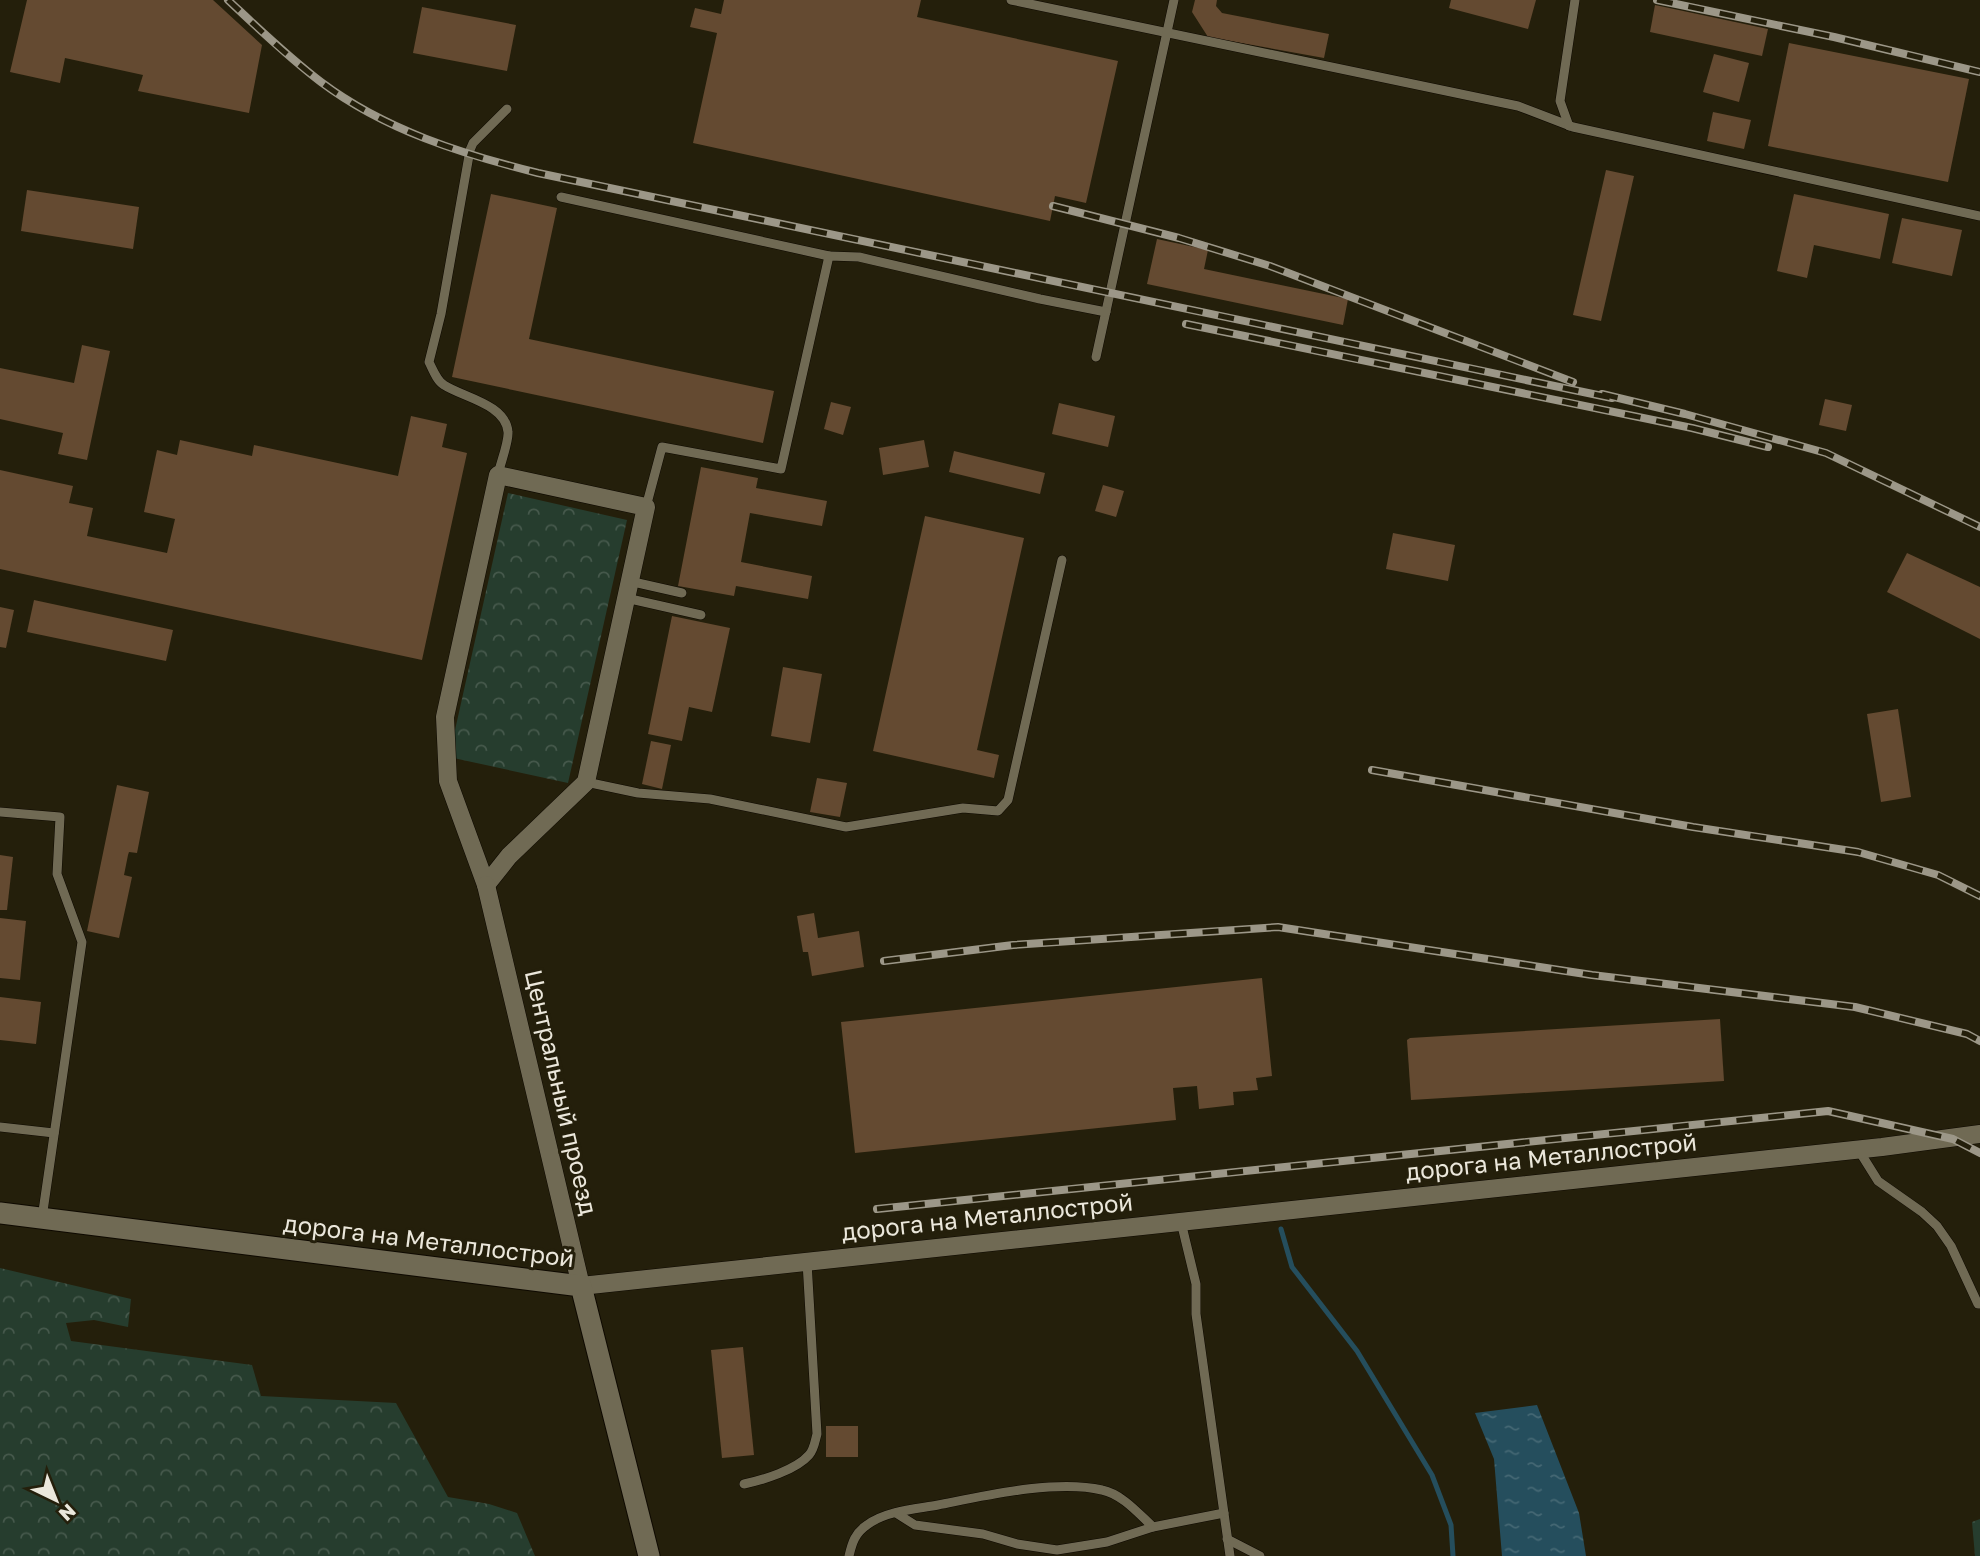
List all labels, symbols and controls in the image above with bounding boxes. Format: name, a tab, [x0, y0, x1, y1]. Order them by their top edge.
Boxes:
street label: Центральный проезд	[520, 967, 604, 1217]
street label: дорога на Металлострой	[1404, 1126, 1698, 1186]
street label: дорога на Металлострой	[840, 1186, 1134, 1246]
street label: дорога на Металлострой	[282, 1208, 576, 1272]
north arrow	[21, 1465, 91, 1535]
text: N	[55, 1499, 81, 1526]

